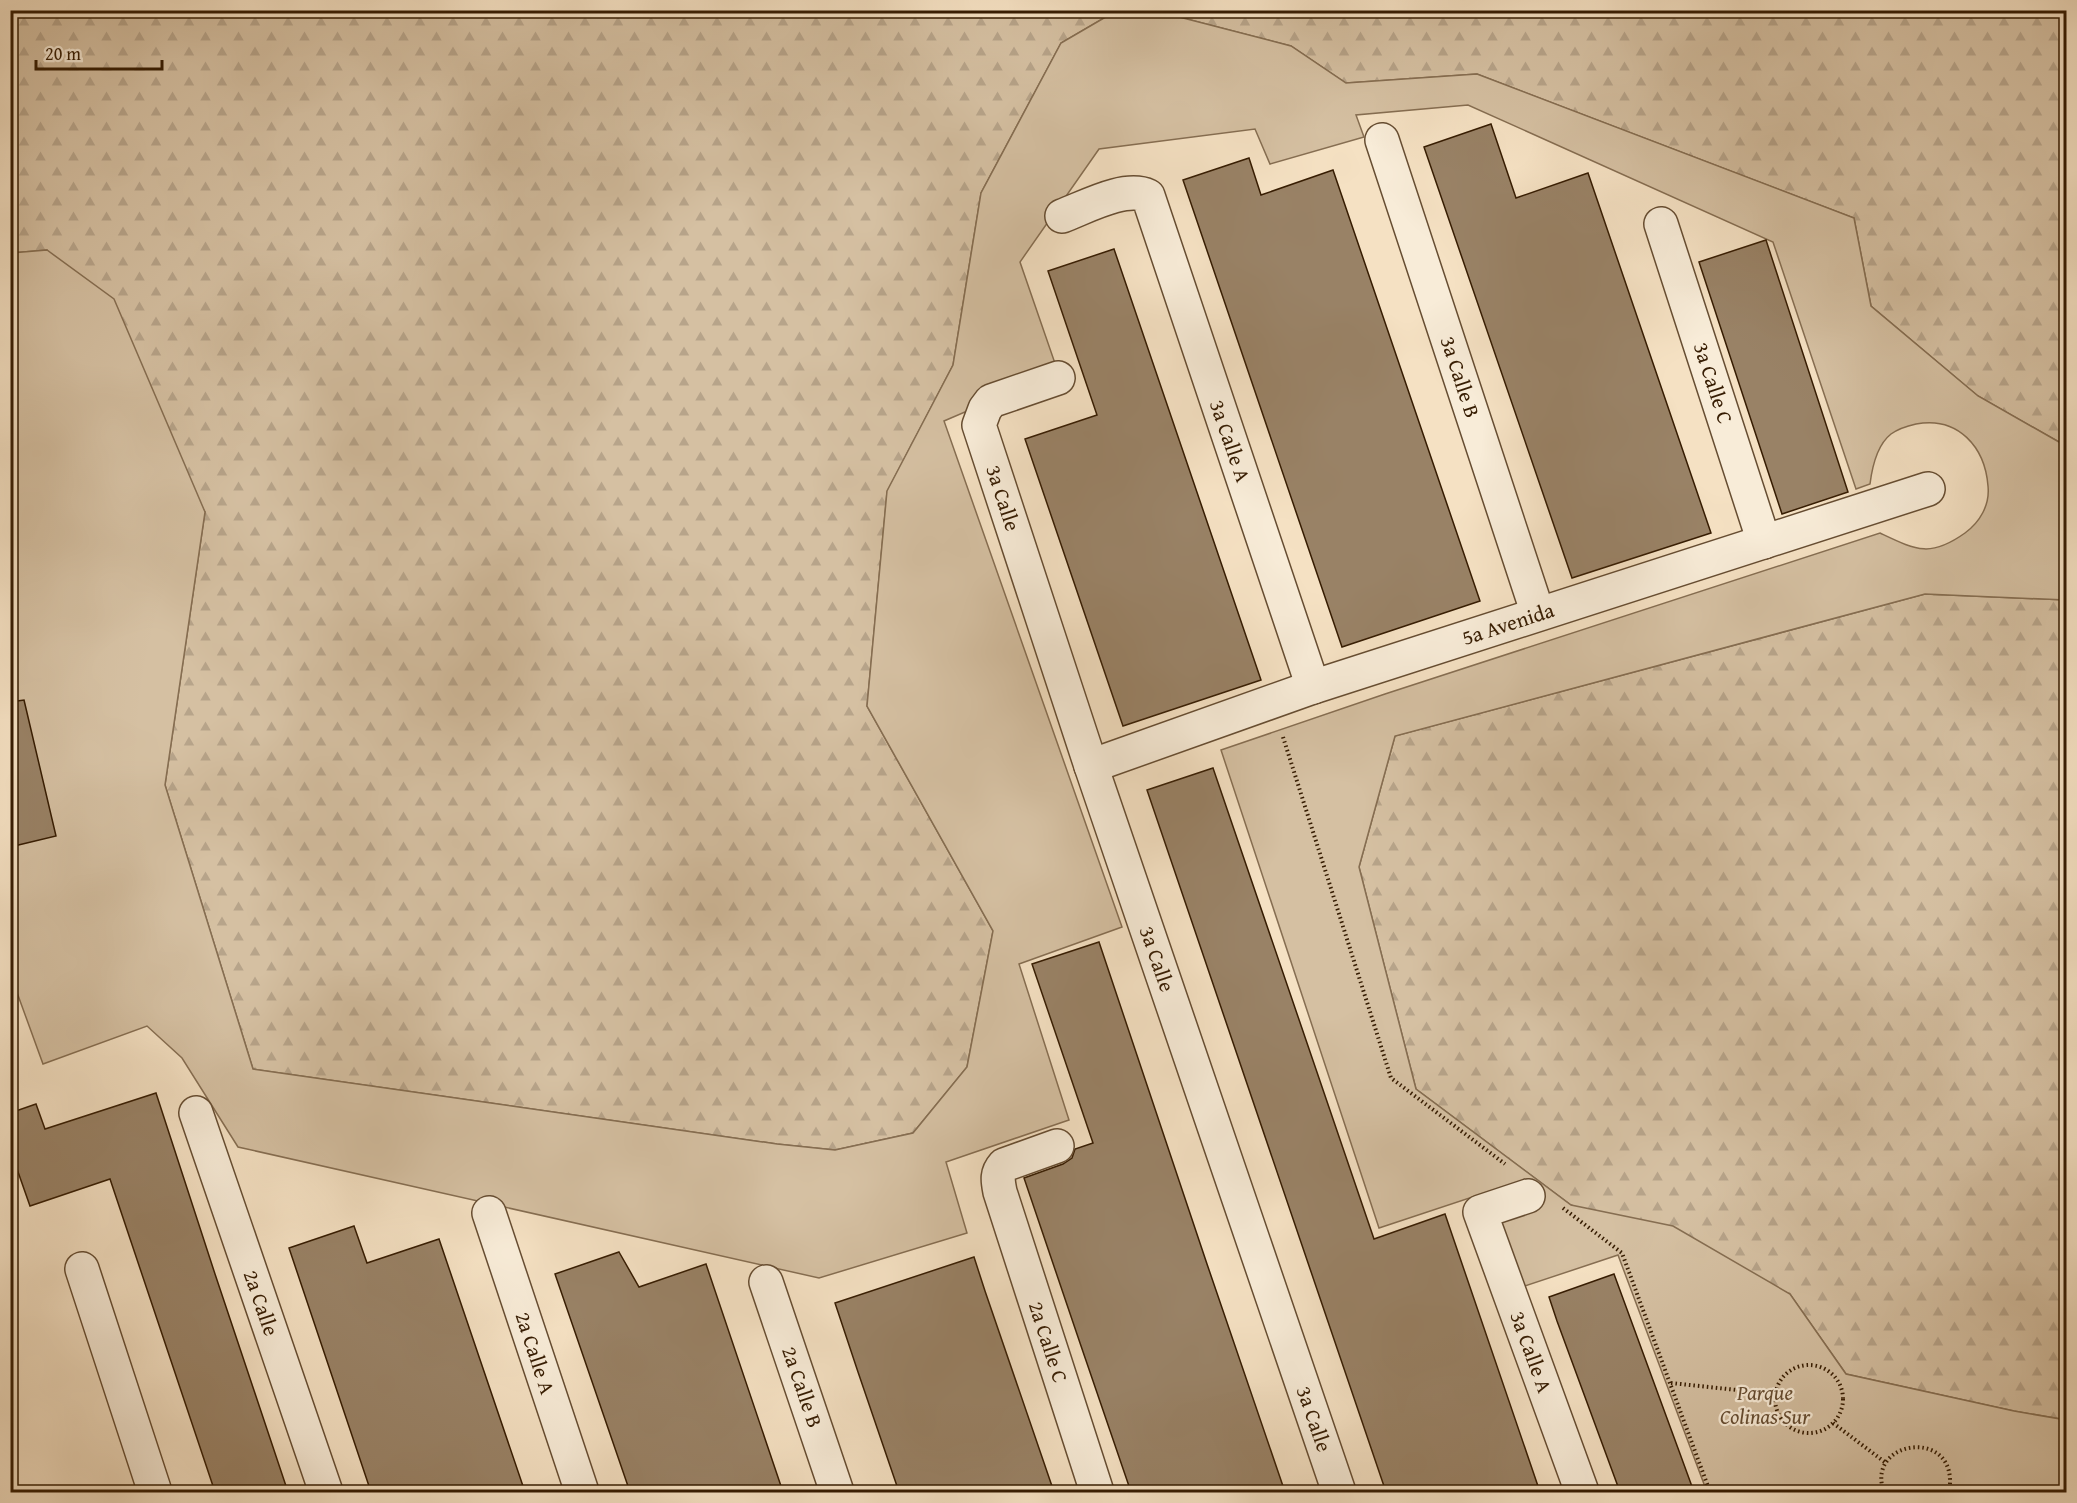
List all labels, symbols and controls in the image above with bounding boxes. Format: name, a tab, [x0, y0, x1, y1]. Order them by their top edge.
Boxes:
scale bar	[36, 33, 162, 71]
text: 20 m	[45, 40, 81, 67]
street label: 3a Calle B	[1433, 332, 1488, 422]
street label: 3a Calle C	[1686, 338, 1741, 427]
street label: 3a Calle A	[1202, 396, 1259, 486]
street label: 3a Calle	[978, 461, 1029, 535]
street label: 5a Avenida	[1458, 594, 1558, 653]
street label: 3a Calle	[1132, 922, 1183, 996]
street label: 2a Calle	[236, 1266, 287, 1340]
street label: 2a Calle C	[1021, 1297, 1076, 1386]
street label: 3a Calle A	[1502, 1307, 1561, 1397]
street label: 2a Calle A	[508, 1308, 563, 1398]
street label: 2a Calle B	[774, 1342, 831, 1432]
park label: Parque Colinas Sur	[1720, 1377, 1811, 1432]
street label: 3a Calle	[1289, 1382, 1340, 1456]

